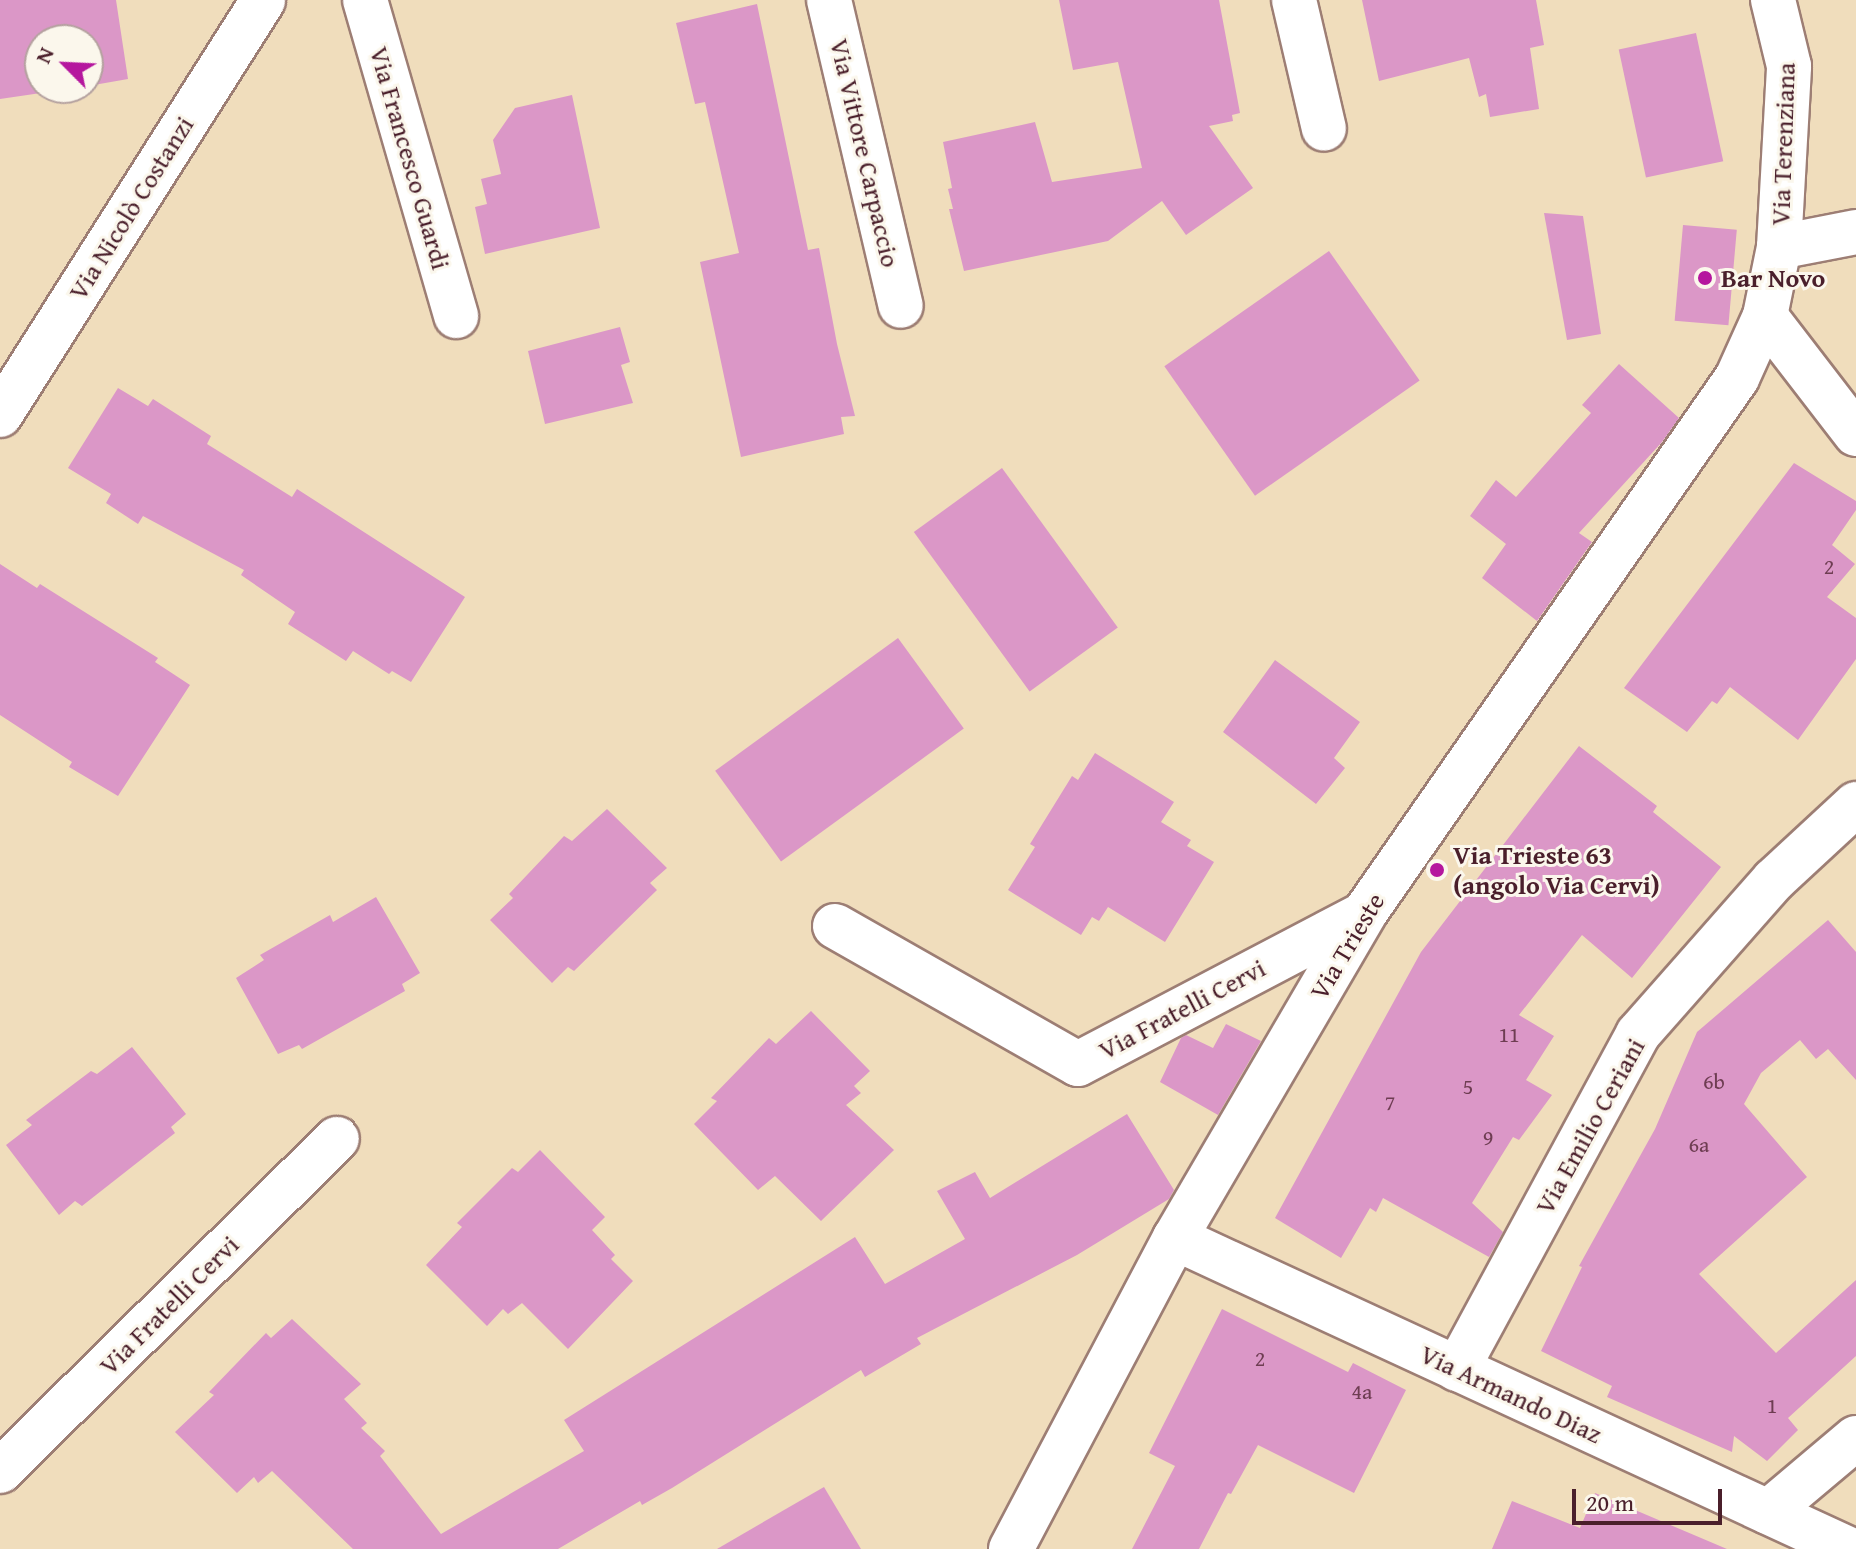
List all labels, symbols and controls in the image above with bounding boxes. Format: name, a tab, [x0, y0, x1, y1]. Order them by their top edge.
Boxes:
north arrow	[24, 24, 104, 104]
street label: Via Vittore Carpaccio	[824, 36, 906, 270]
text: N	[26, 42, 62, 68]
street label: Via Francesco Guardi	[363, 43, 457, 273]
street label: Via Terenziana	[1765, 62, 1801, 226]
street label: Via Nicolò Costanzi	[62, 111, 200, 305]
place label: Bar Novo	[1721, 262, 1825, 294]
marker: Bar Novo	[1696, 269, 1714, 287]
house number: 2	[1824, 554, 1834, 580]
place label: Via Trieste 63 (angolo Via Cervi)	[1453, 839, 1660, 900]
marker: Via Trieste 63 (angolo Via Cervi)	[1428, 861, 1446, 879]
street label: Via Trieste	[1303, 887, 1391, 1005]
street label: Via Fratelli Cervi	[1093, 952, 1271, 1066]
house number: 11	[1498, 1022, 1520, 1048]
street label: Via Emilio Ceriani	[1529, 1033, 1651, 1219]
house number: 6b	[1703, 1069, 1725, 1095]
house number: 5	[1463, 1074, 1473, 1100]
house number: 7	[1385, 1090, 1395, 1116]
house number: 9	[1483, 1125, 1493, 1151]
house number: 6a	[1689, 1132, 1709, 1158]
street label: Via Fratelli Cervi	[93, 1229, 245, 1381]
street label: Via Armando Diaz	[1415, 1338, 1607, 1450]
house number: 2	[1255, 1346, 1265, 1372]
house number: 4a	[1352, 1379, 1372, 1405]
house number: 1	[1767, 1393, 1777, 1419]
scale bar	[1576, 1473, 1726, 1523]
text: 20 m	[1586, 1485, 1634, 1520]

